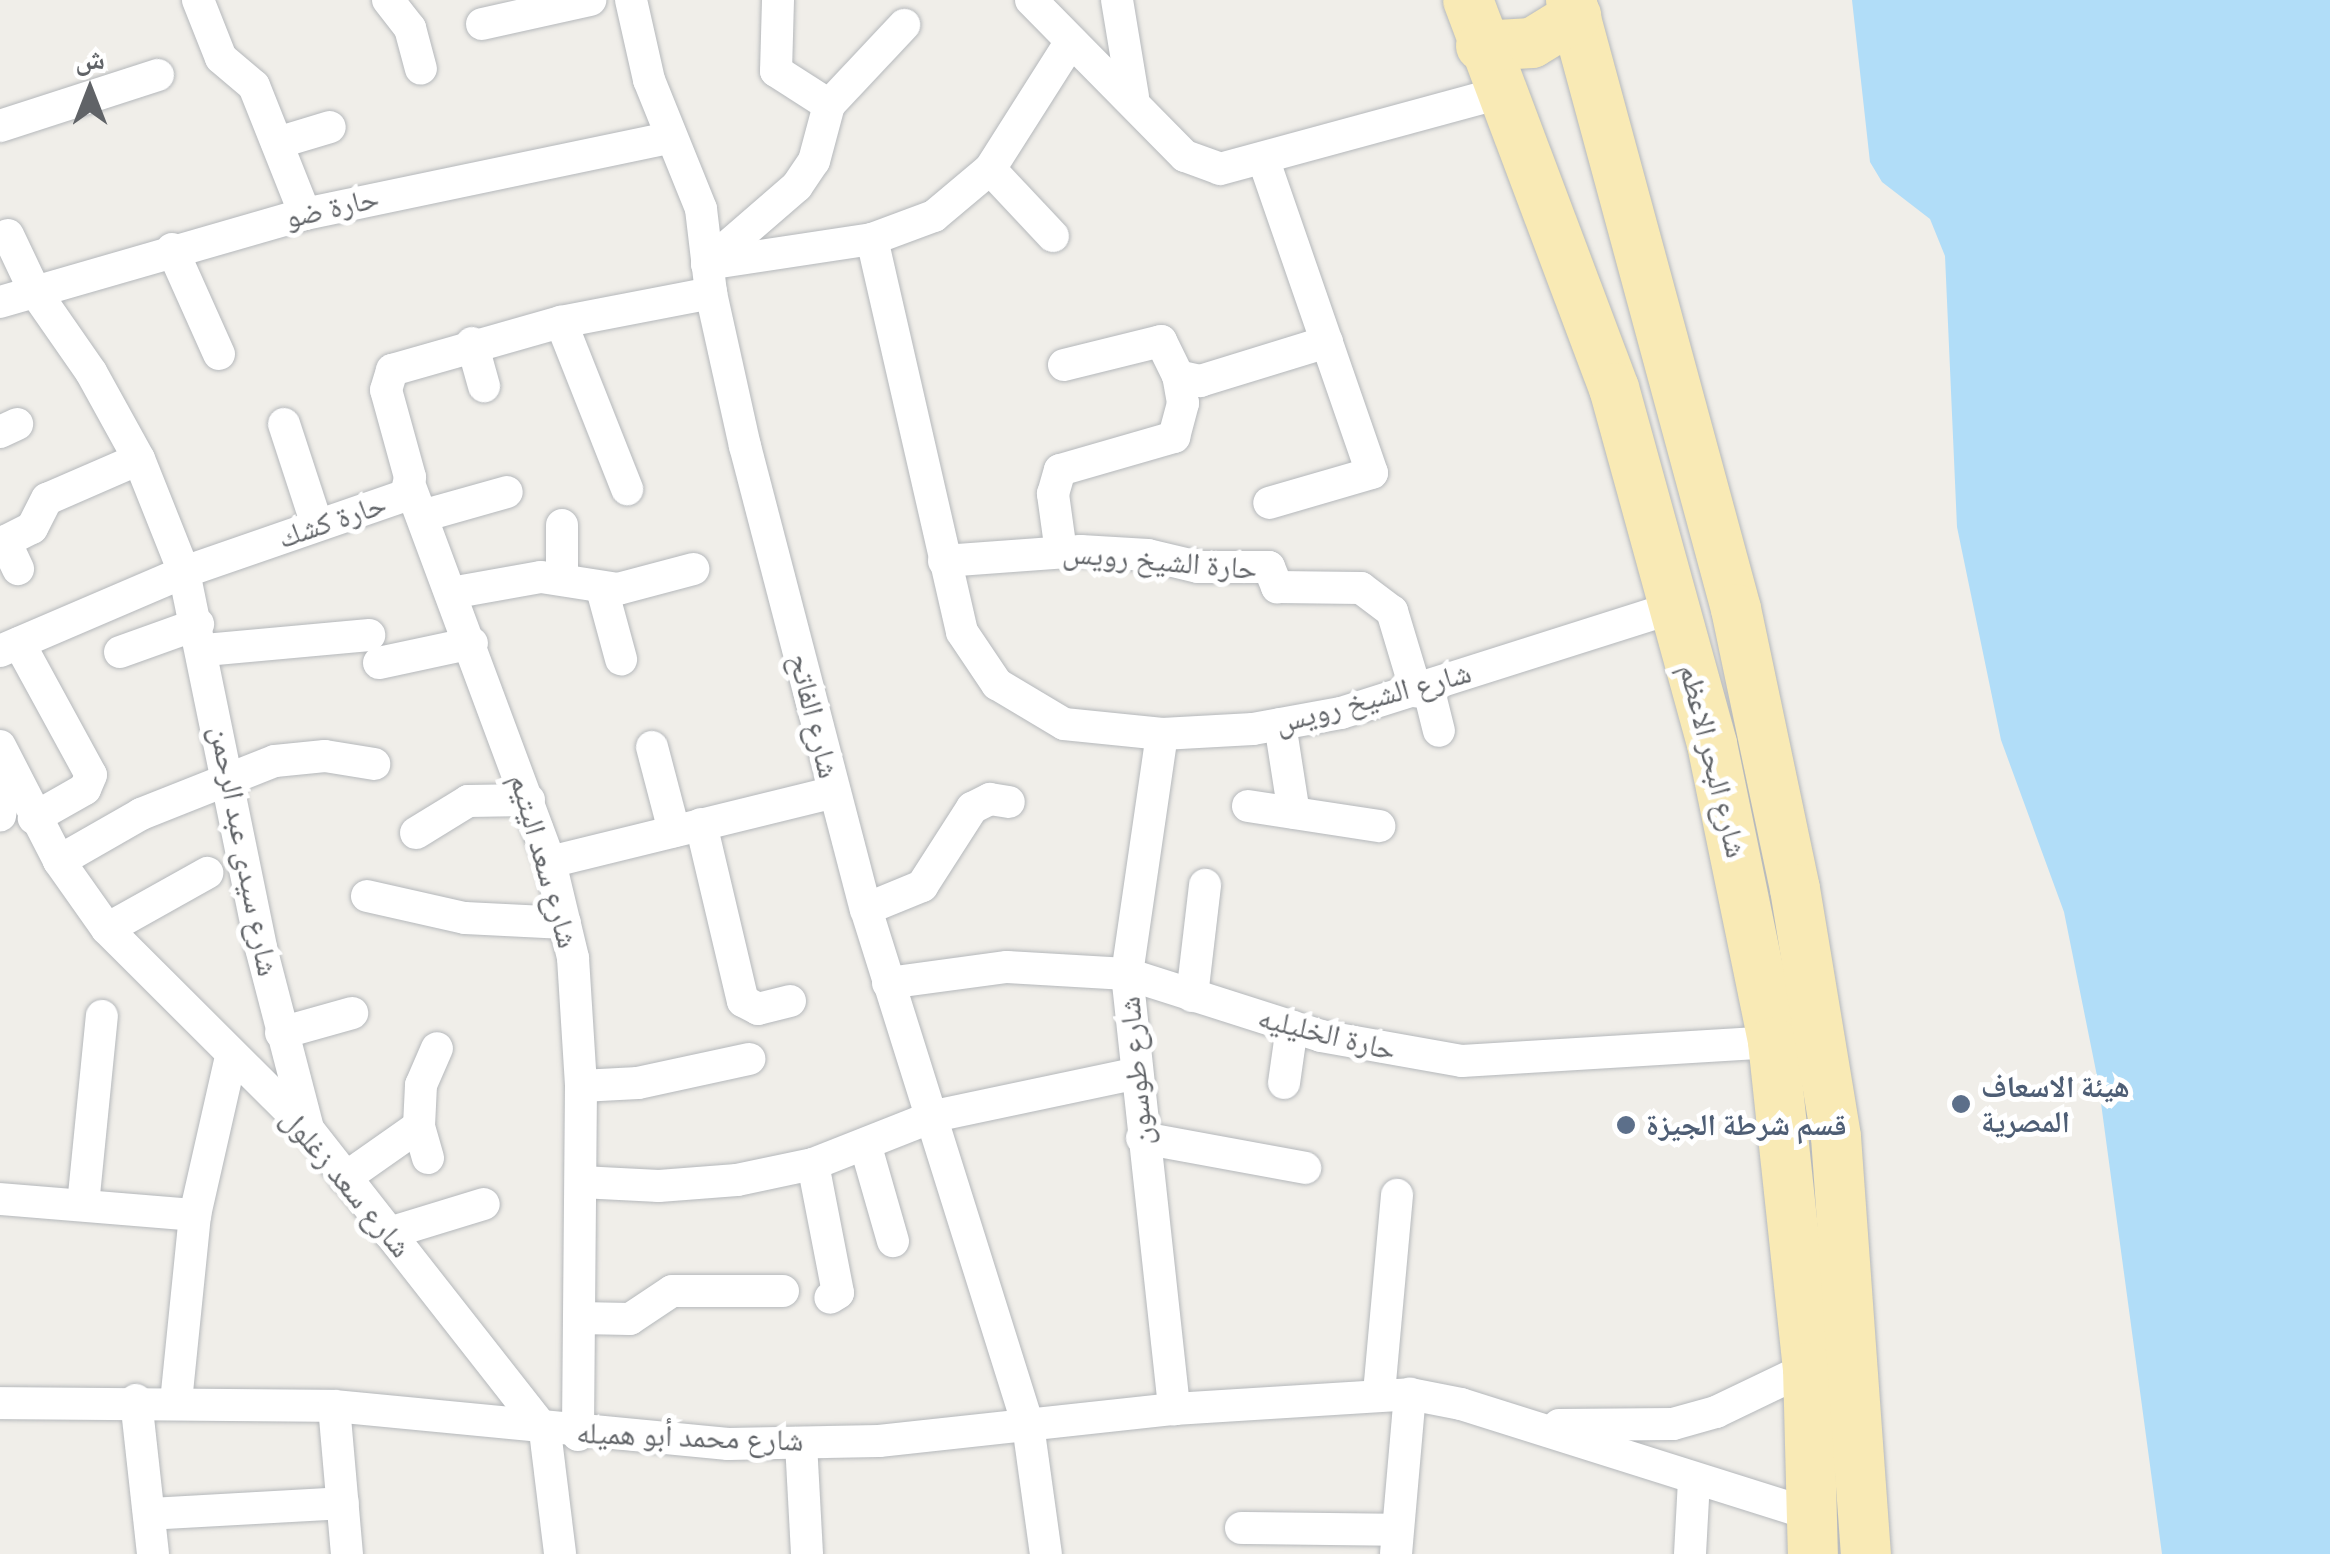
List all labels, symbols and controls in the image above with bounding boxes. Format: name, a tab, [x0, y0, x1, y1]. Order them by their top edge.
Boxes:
north arrow	[40, 40, 140, 140]
text: ش	[75, 43, 105, 76]
street label: حارة ضو	[282, 180, 382, 236]
street label: حارة كشك	[273, 486, 391, 556]
street label: حارة الشيخ رويس	[1061, 535, 1259, 587]
street label: شارع الفاتح	[781, 650, 847, 782]
street label: شارع الشيخ رويس	[1271, 655, 1475, 741]
street label: شارع البحر الاعظم	[1672, 661, 1754, 861]
street label: شارع سيدى عبد الرحمن	[202, 723, 286, 979]
street label: شارع سعد اليتيم	[502, 770, 586, 952]
street label: شارع طوسون	[1112, 995, 1160, 1147]
street label: حارة الخليليه	[1254, 999, 1400, 1069]
place label: هيئة الاسعاف المصرية	[1981, 1069, 2130, 1140]
marker: هيئة الاسعاف المصرية	[1950, 1093, 1972, 1115]
street label: شارع سعد زغلول	[273, 1101, 419, 1265]
place label: قسم شرطة الجيزة	[1646, 1107, 1847, 1143]
marker: قسم شرطة الجيزة	[1615, 1114, 1637, 1136]
street label: شارع محمد أبو هميله	[576, 1415, 804, 1459]

